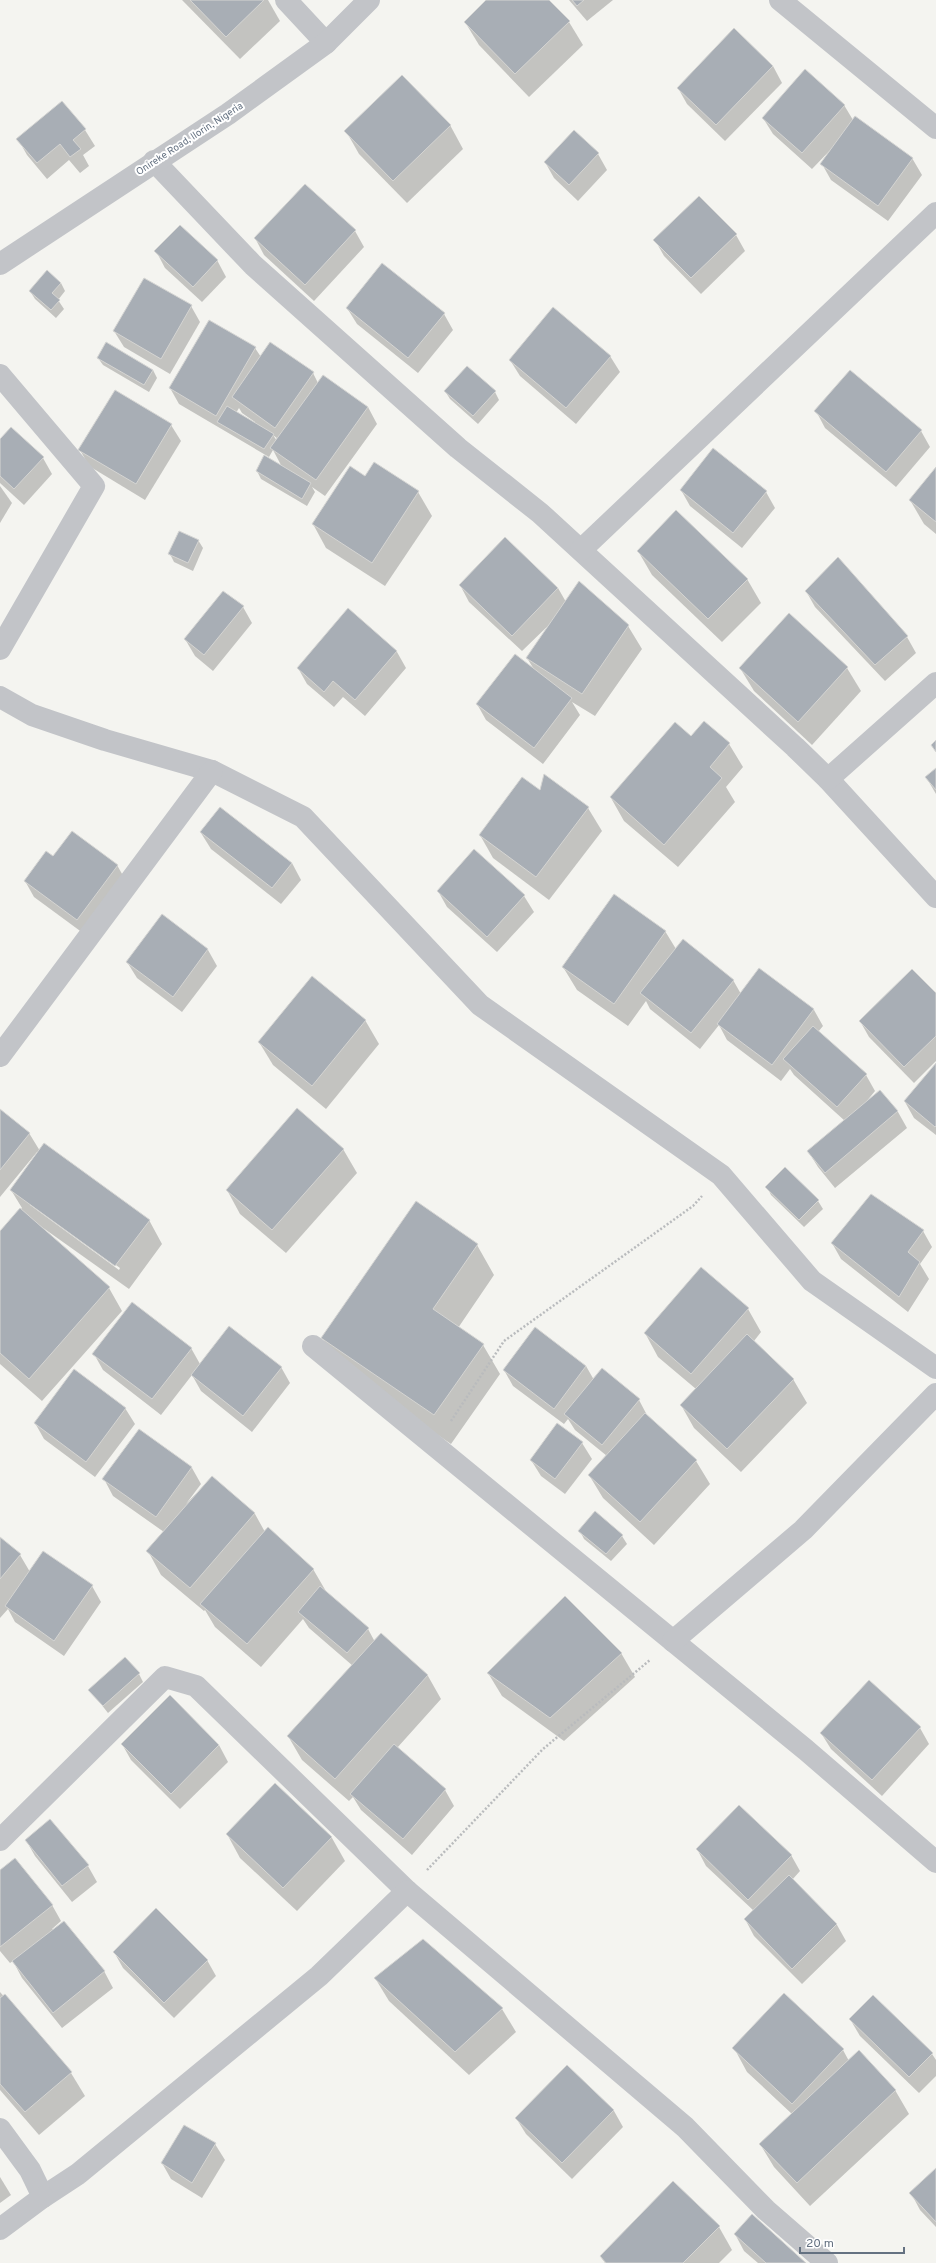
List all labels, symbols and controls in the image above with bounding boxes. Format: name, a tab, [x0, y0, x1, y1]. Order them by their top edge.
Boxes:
street label: Onireke Road, Ilorin, Nigeria	[134, 100, 246, 179]
scale bar	[800, 2229, 904, 2255]
text: 20 m	[806, 2236, 834, 2252]

